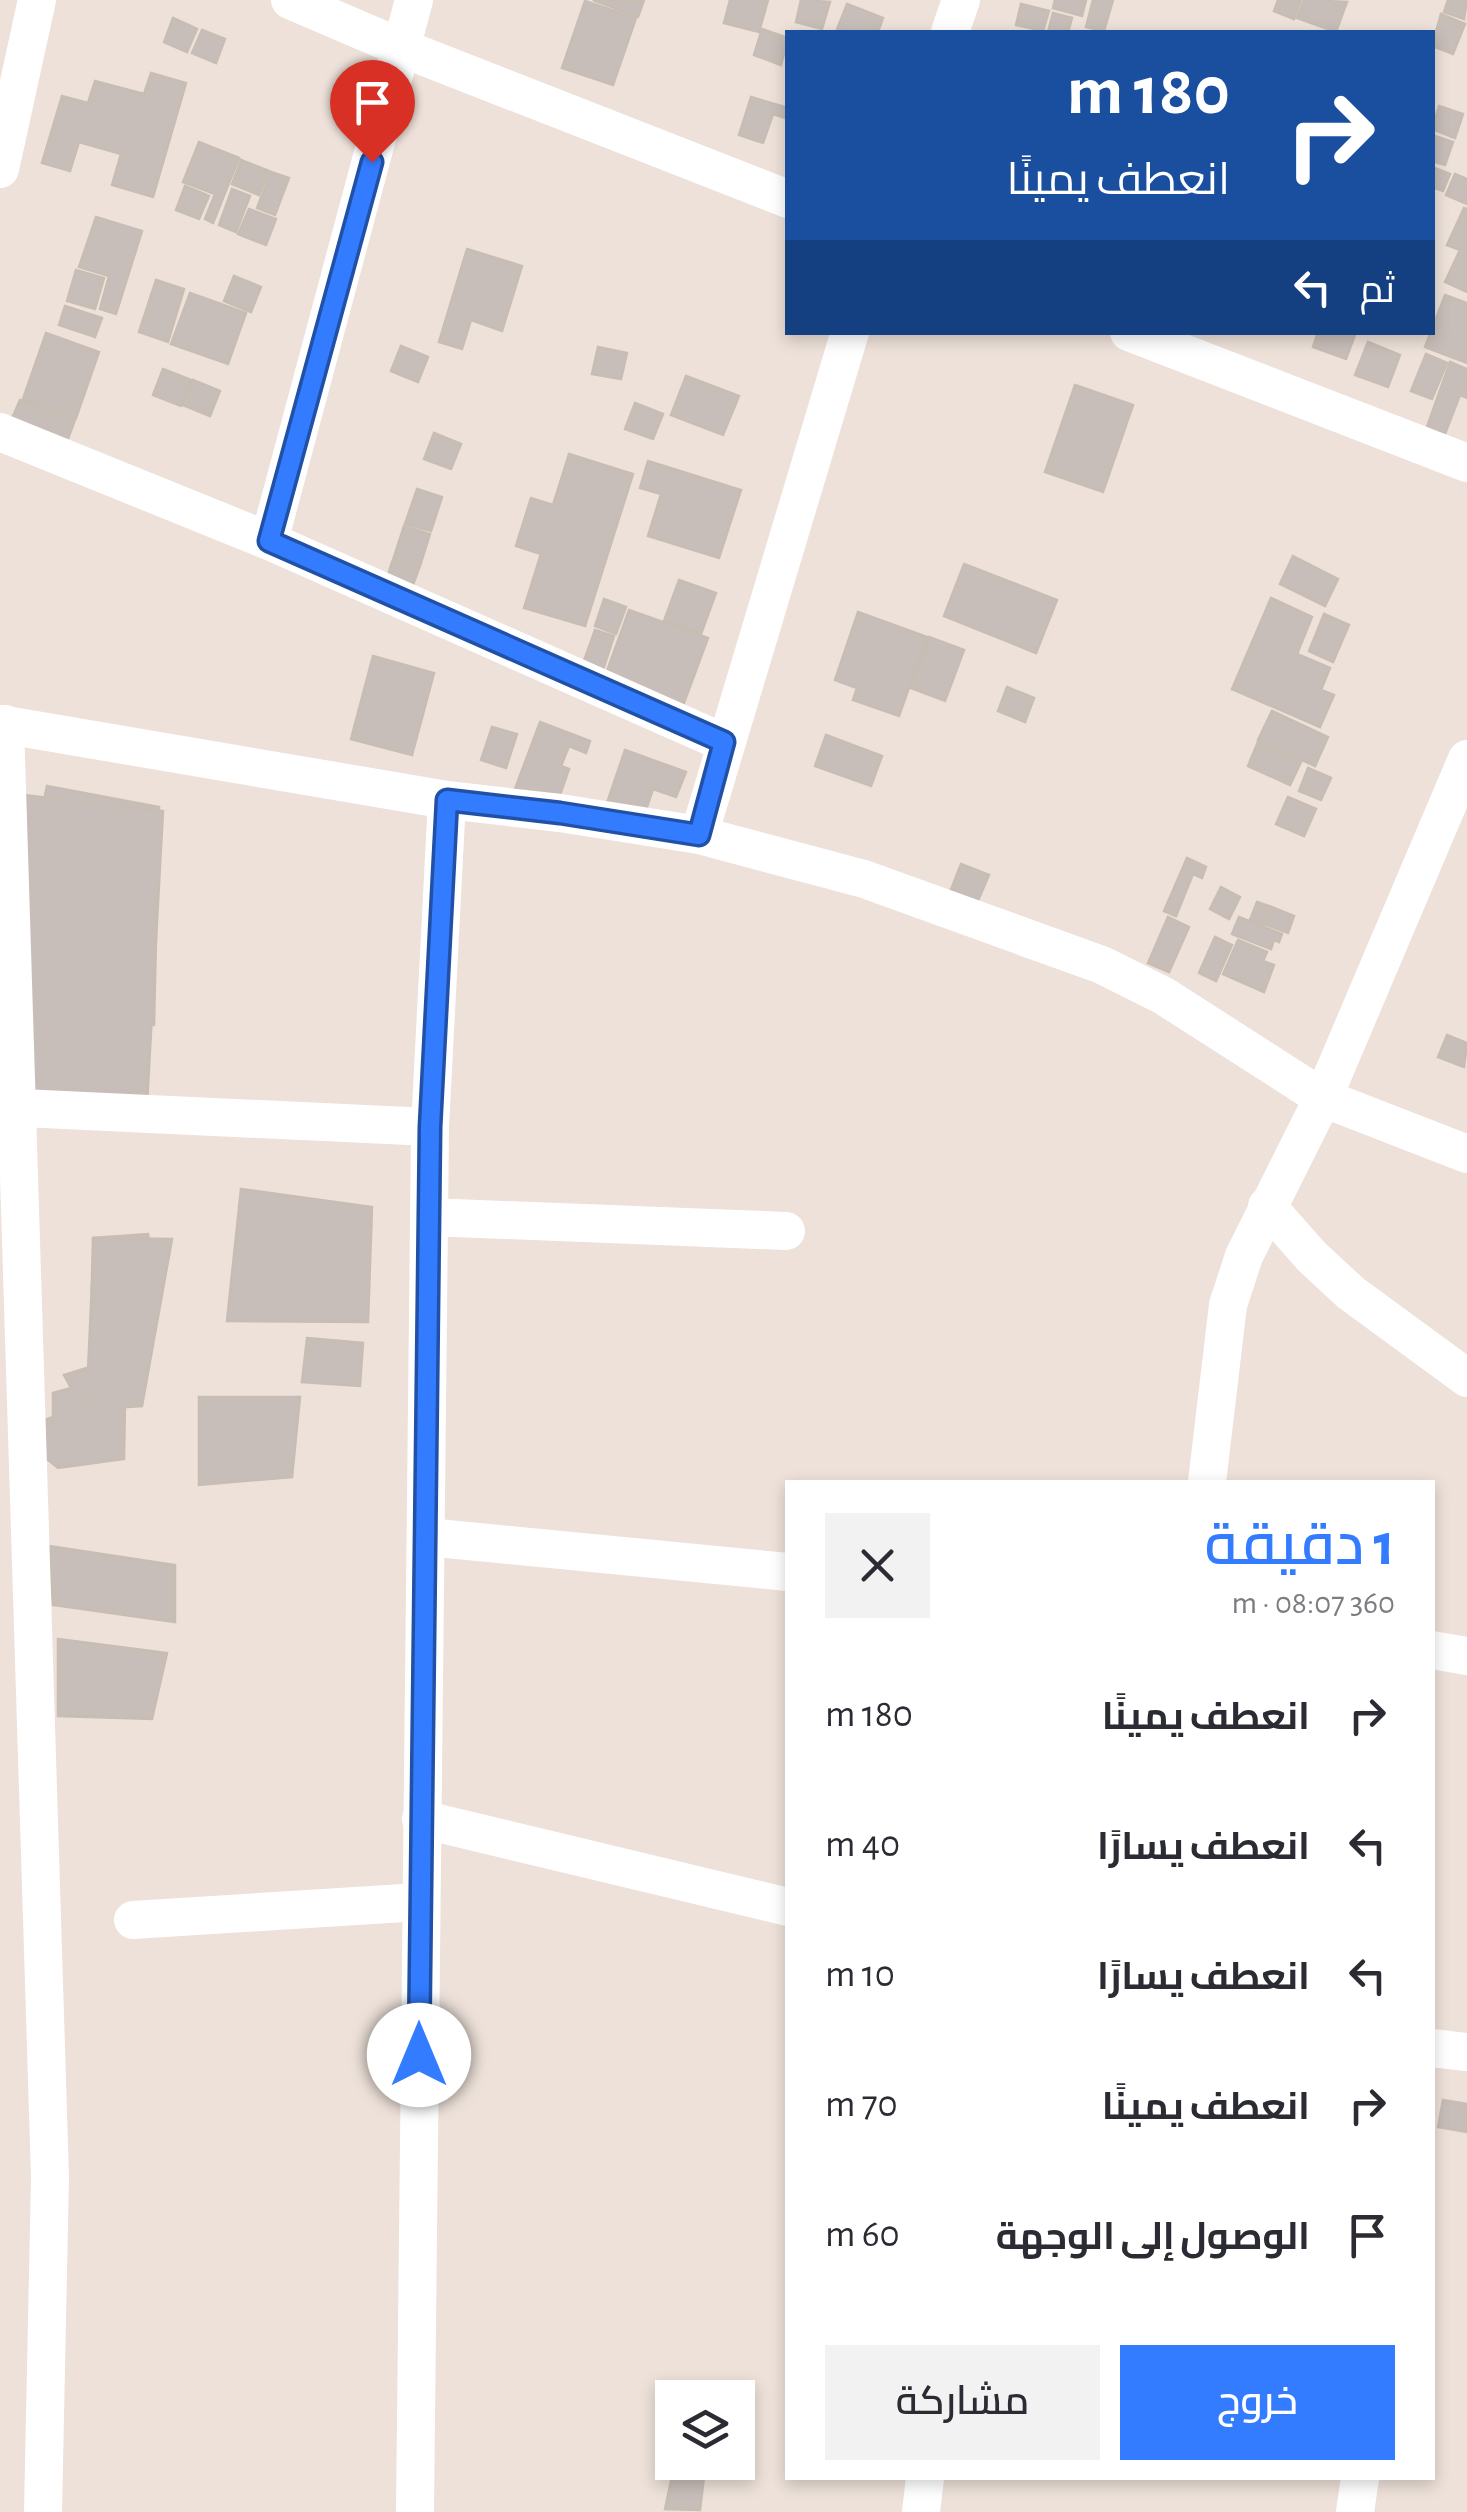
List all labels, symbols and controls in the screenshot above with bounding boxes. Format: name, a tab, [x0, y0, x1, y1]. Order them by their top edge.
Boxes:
text: 180 m	[1067, 57, 1230, 127]
pin	[330, 60, 415, 163]
icon: right	[1265, 70, 1395, 200]
icon: arrive	[345, 75, 400, 130]
text: انعطف يمينًا	[1007, 158, 1230, 203]
icon: left	[1285, 260, 1340, 315]
text: ثم	[1360, 272, 1395, 310]
button: close	[825, 1513, 930, 1618]
text: 1 دقيقة	[1205, 1516, 1395, 1576]
text: 360 m · 08:07	[1231, 1587, 1395, 1619]
icon: right	[1340, 1688, 1395, 1743]
text: 180 m	[825, 1696, 913, 1734]
text: انعطف يمينًا	[1102, 1699, 1310, 1737]
icon: left	[1340, 1818, 1395, 1873]
text: 40 m	[825, 1826, 900, 1864]
text: انعطف يسارًا	[1097, 1829, 1310, 1867]
icon: left	[1340, 1948, 1395, 2003]
text: 10 m	[825, 1956, 895, 1994]
text: انعطف يسارًا	[1097, 1959, 1310, 1997]
position arrow	[367, 2003, 471, 2107]
icon: right	[1340, 2078, 1395, 2133]
text: 70 m	[825, 2086, 898, 2124]
text: انعطف يمينًا	[1102, 2089, 1310, 2127]
icon: arrive	[1340, 2208, 1395, 2263]
text: 60 m	[825, 2216, 900, 2254]
text: الوصول إلى الوجهة	[996, 2219, 1310, 2257]
button: مشاركة	[825, 2345, 1100, 2460]
button: خروج	[1120, 2345, 1395, 2460]
map controls	[655, 2380, 755, 2480]
button: layers	[655, 2380, 755, 2480]

